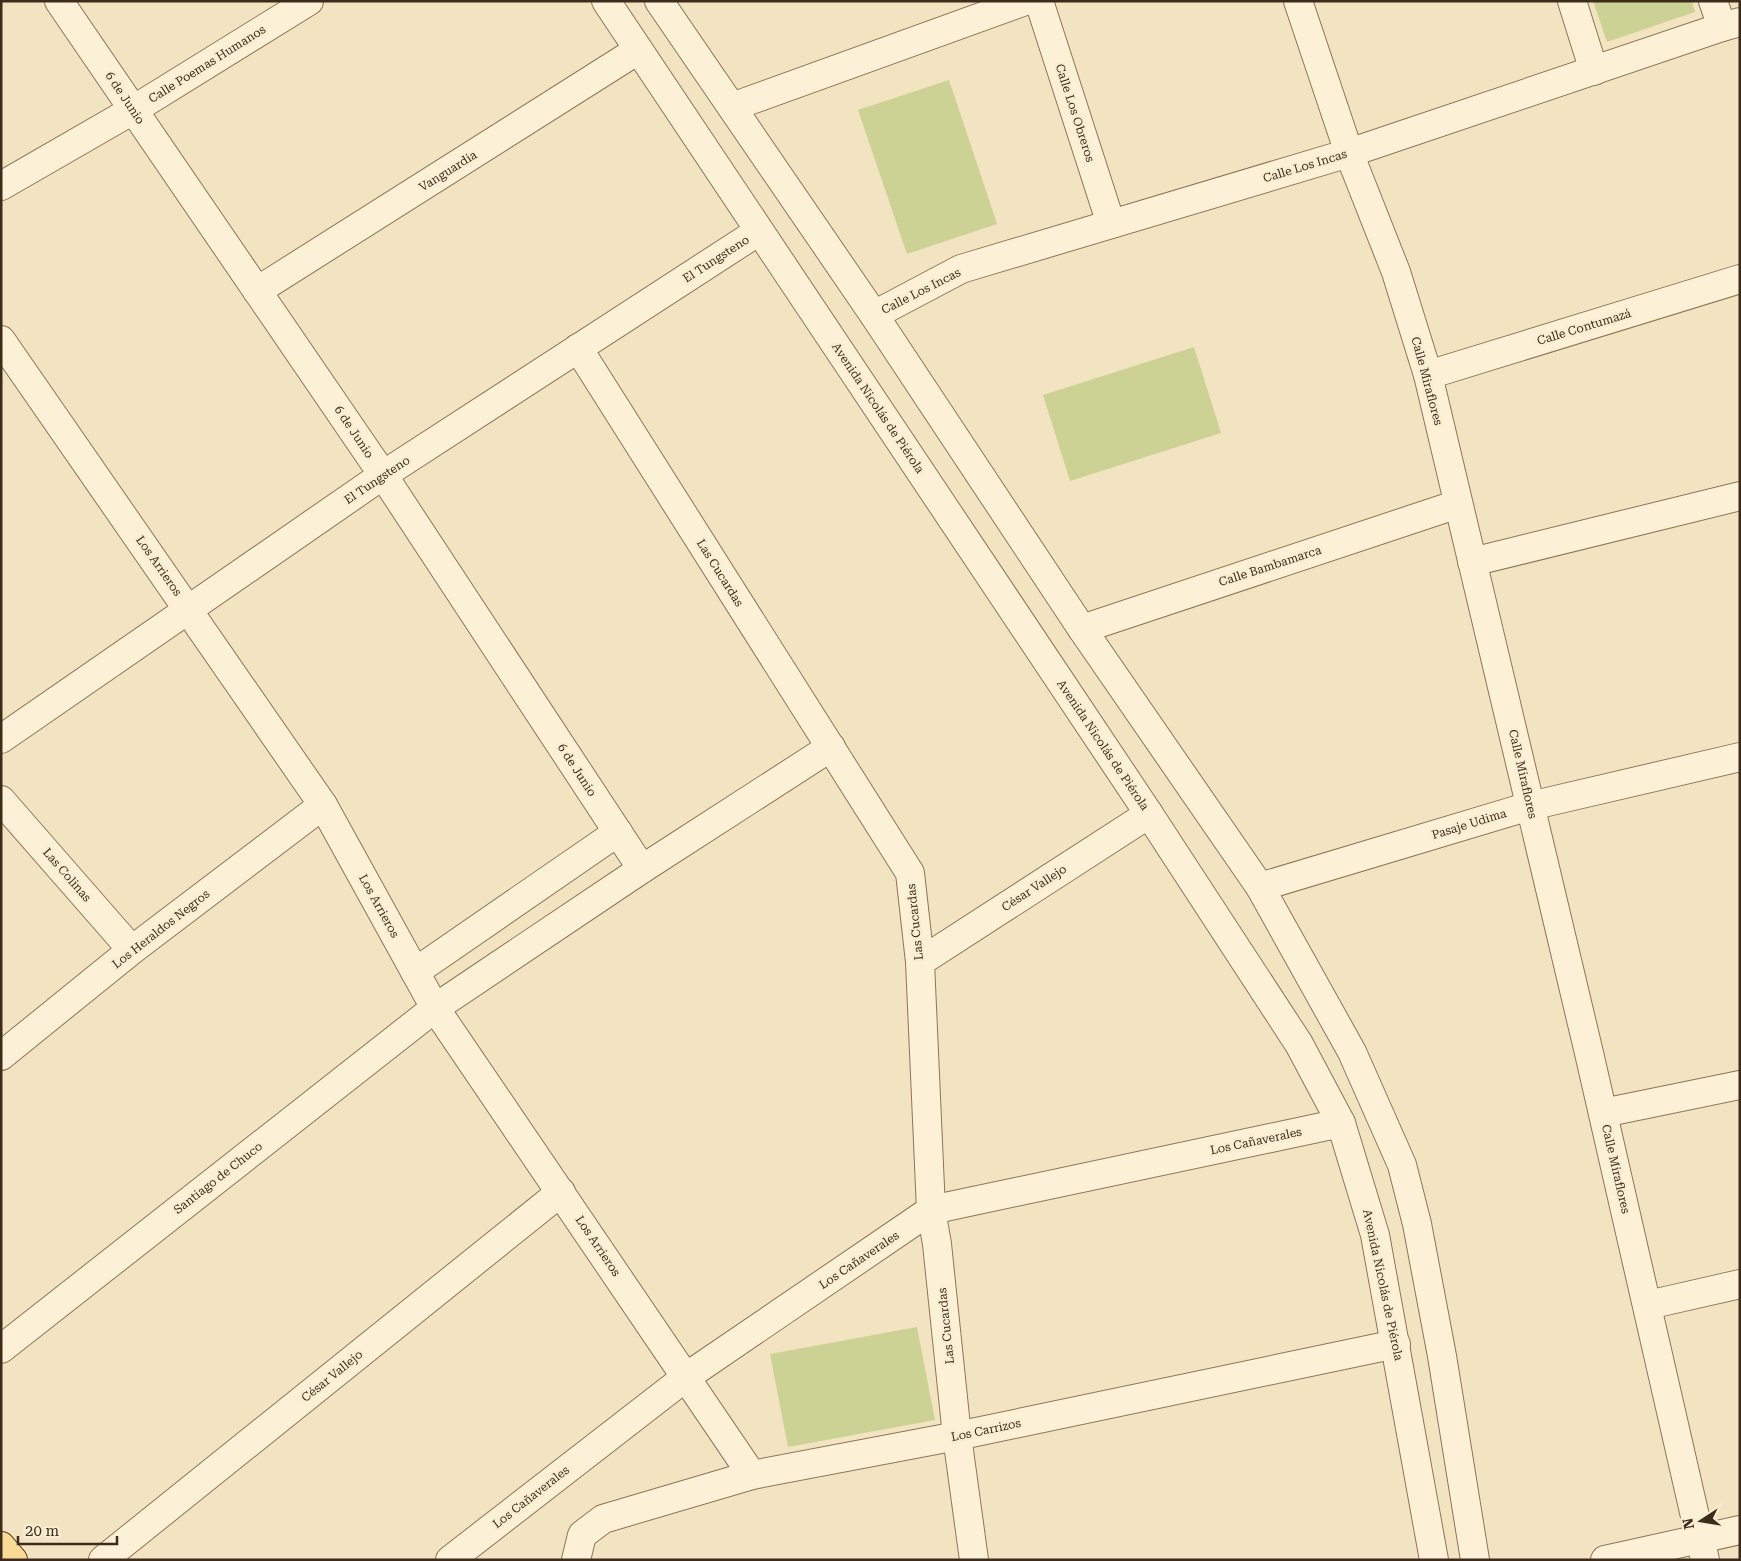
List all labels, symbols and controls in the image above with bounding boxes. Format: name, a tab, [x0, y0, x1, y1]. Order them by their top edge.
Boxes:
street label: Calle Poemas Humanos	[146, 22, 268, 106]
street label: Calle Los Obreros	[1053, 62, 1098, 164]
street label: 6 de Junio	[102, 69, 148, 127]
street label: Vanguardia	[417, 147, 480, 194]
street label: Calle Los Incas	[1261, 147, 1349, 185]
street label: El Tungsteno	[680, 232, 752, 286]
street label: Calle Los Incas	[879, 265, 963, 317]
street label: Calle Contumazá	[1535, 306, 1633, 348]
street label: Calle Miraflores	[1408, 335, 1446, 427]
street label: Avenida Nicolás de Piérola	[829, 340, 927, 476]
street label: 6 de Junio	[331, 403, 377, 461]
street label: El Tungsteno	[342, 453, 412, 507]
street label: Los Arrieros	[133, 533, 185, 599]
street label: Las Cucardas	[694, 537, 746, 610]
street label: Calle Bambamarca	[1217, 543, 1324, 589]
street label: Avenida Nicolás de Piérola	[1054, 677, 1152, 813]
street label: Calle Miraflores	[1506, 728, 1540, 820]
street label: 6 de Junio	[555, 741, 599, 799]
street label: Pasaje Udima	[1430, 806, 1509, 842]
street label: Las Colinas	[40, 845, 94, 905]
street label: César Vallejo	[999, 862, 1069, 914]
street label: Los Arrieros	[356, 872, 402, 940]
street label: Las Cucardas	[904, 883, 926, 961]
street label: Los Heraldos Negros	[110, 886, 213, 971]
street label: Calle Miraflores	[1599, 1123, 1633, 1215]
street label: Los Cañaverales	[1209, 1124, 1303, 1158]
street label: Santiago de Chuco	[171, 1139, 265, 1217]
street label: Avenida Nicolás de Piérola	[1360, 1208, 1406, 1362]
street label: Los Arrieros	[573, 1213, 624, 1279]
street label: Los Cañaverales	[816, 1228, 902, 1292]
street label: Las Cucardas	[935, 1287, 957, 1365]
street label: César Vallejo	[299, 1347, 365, 1405]
street label: Los Carrizos	[950, 1416, 1023, 1444]
street label: Los Cañaverales	[490, 1463, 572, 1531]
north arrow	[1676, 1496, 1726, 1546]
scale bar	[18, 1514, 116, 1546]
text: N	[1679, 1517, 1697, 1531]
text: 20 m	[25, 1522, 60, 1540]

